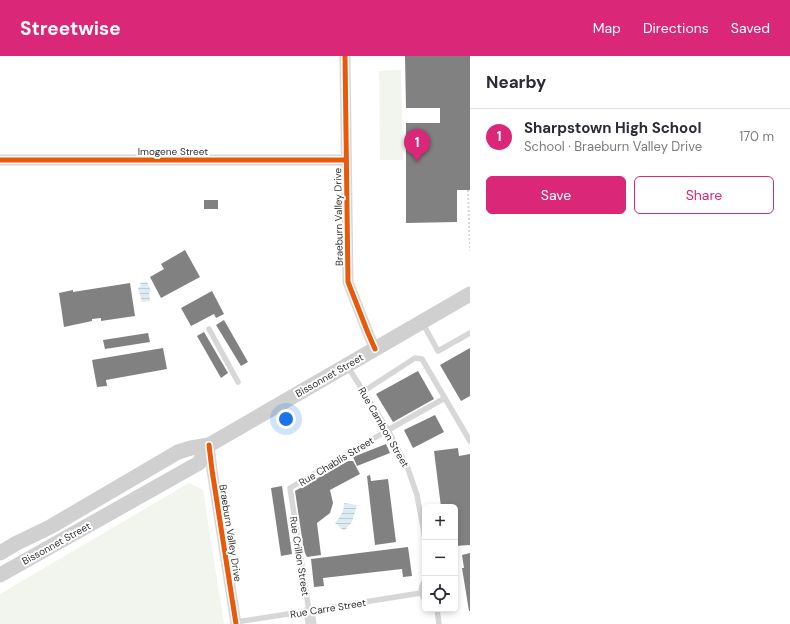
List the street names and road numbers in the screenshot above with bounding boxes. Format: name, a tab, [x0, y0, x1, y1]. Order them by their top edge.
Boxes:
street label: Imogene Street	[138, 145, 208, 158]
street label: Braeburn Valley Drive	[331, 167, 346, 266]
street label: Bissonnet Street	[293, 351, 366, 400]
street label: Rue Cambon Street	[355, 385, 412, 470]
street label: Rue Chablis Street	[296, 434, 376, 489]
street label: Braeburn Valley Drive	[216, 483, 245, 583]
street label: Rue Crillon Street	[287, 515, 312, 597]
street label: Bissonnet Street	[20, 519, 93, 568]
street label: Rue Carre Street	[289, 596, 367, 621]

